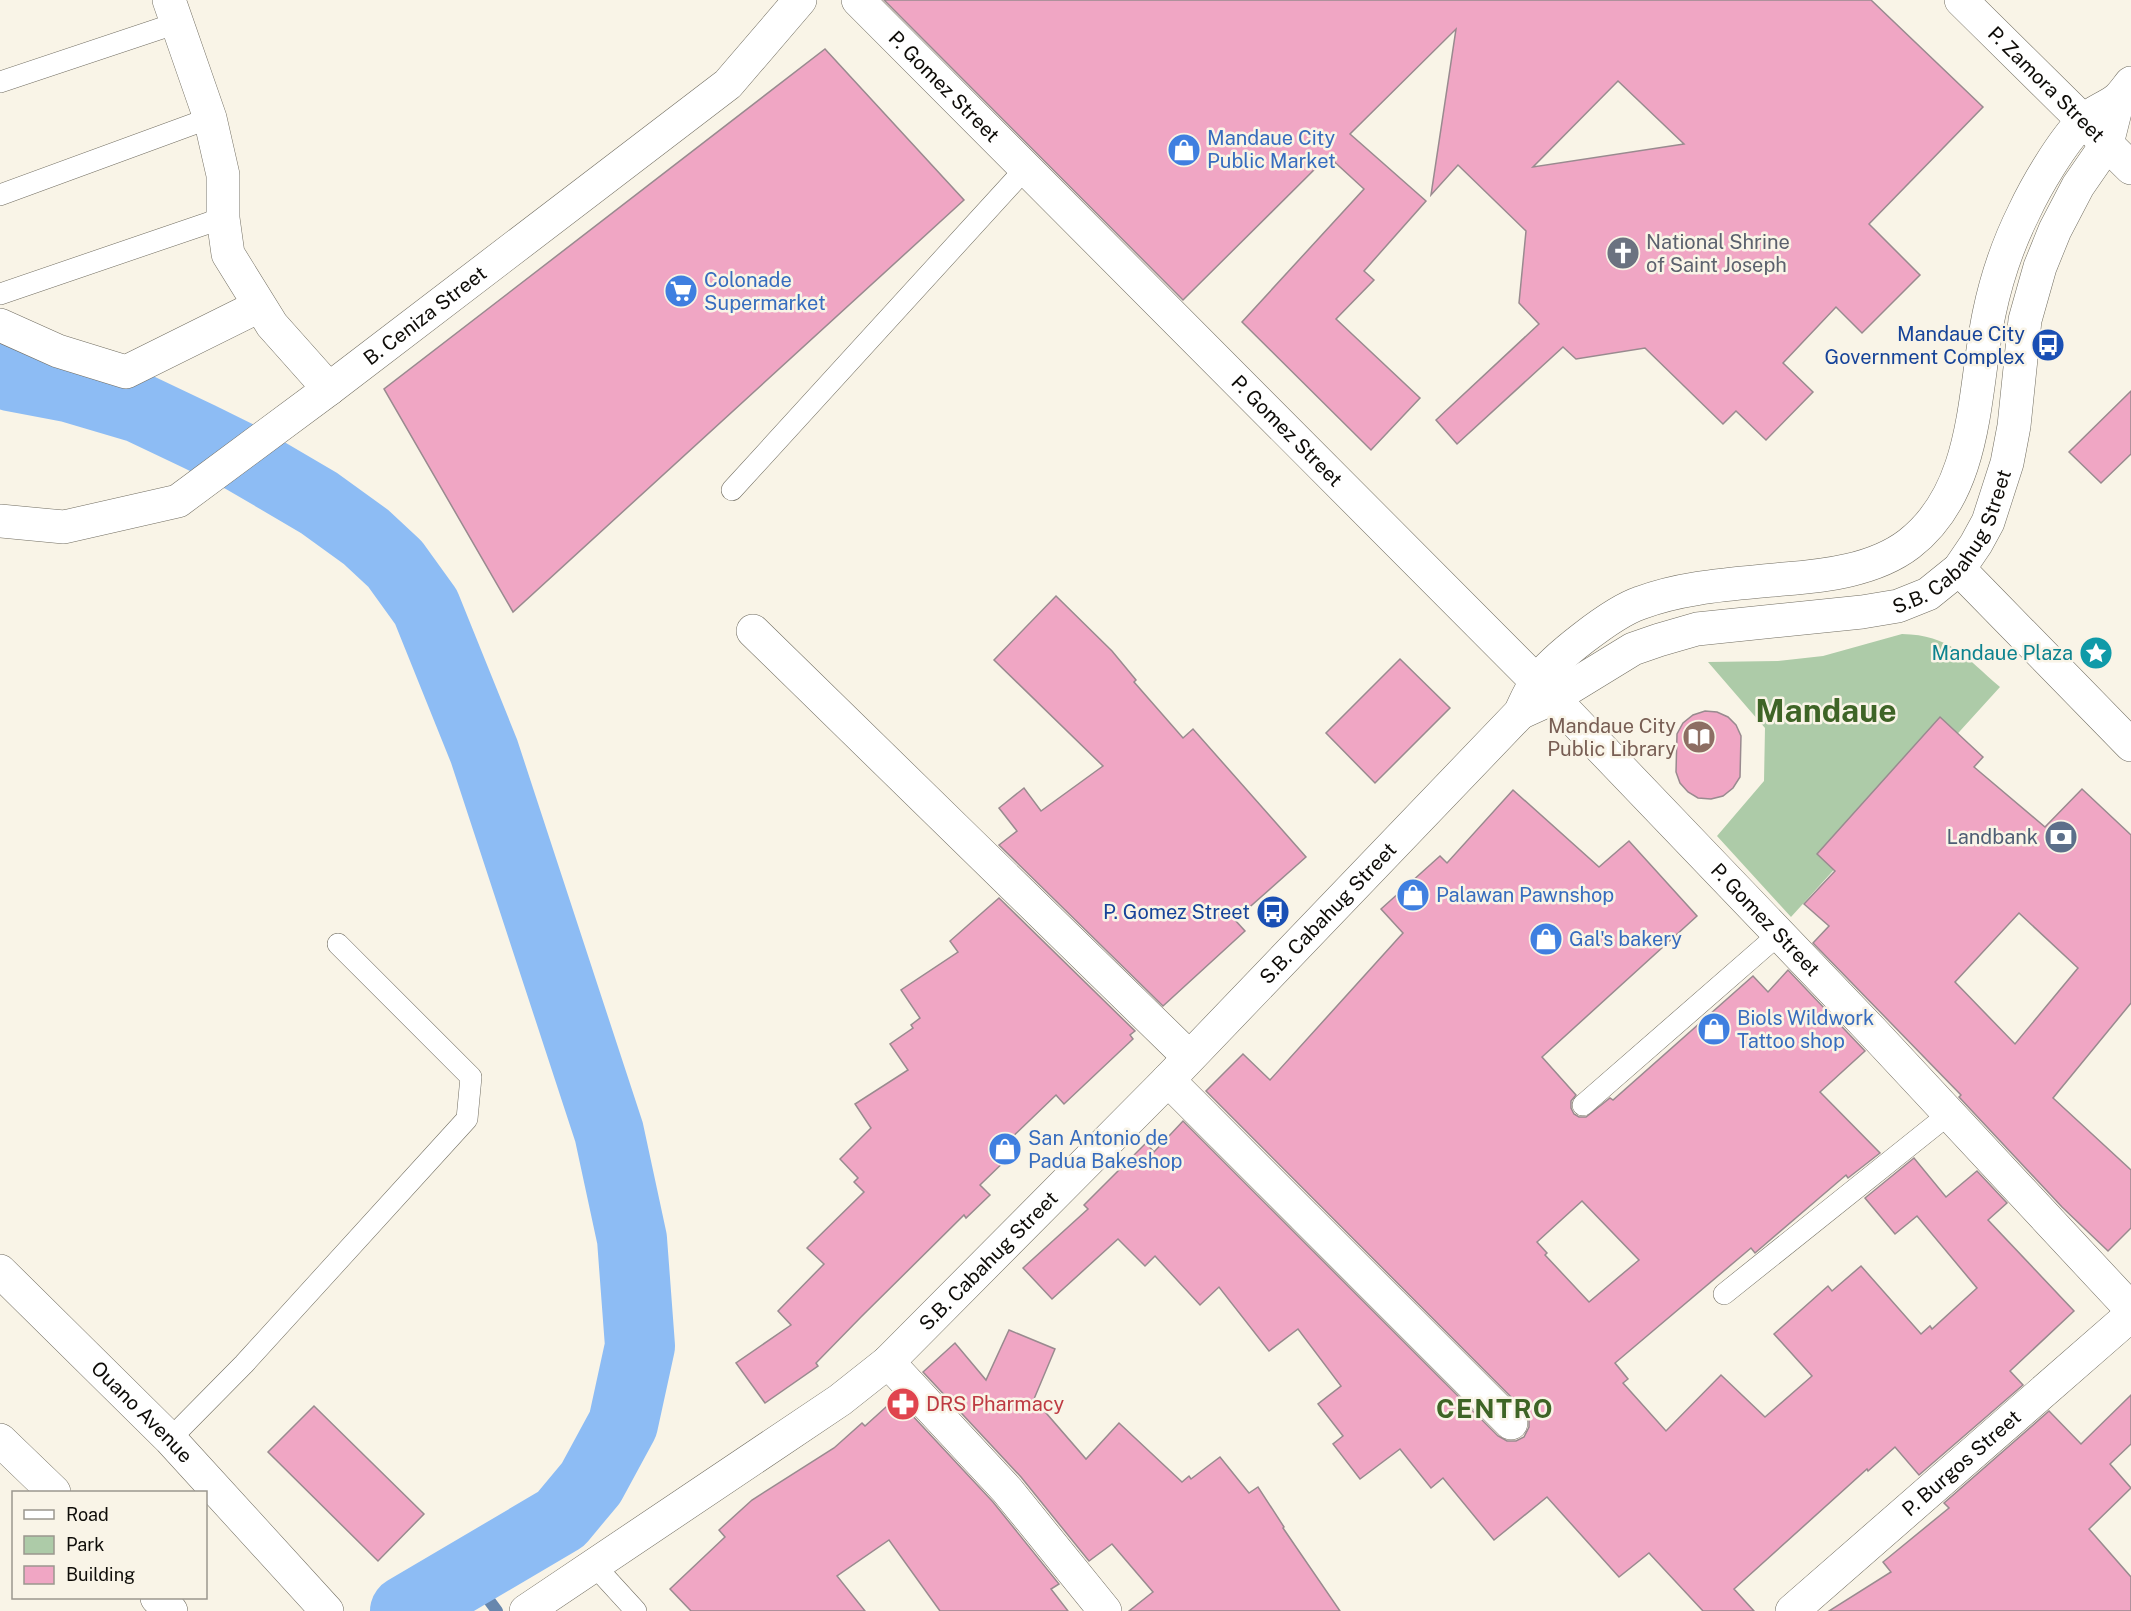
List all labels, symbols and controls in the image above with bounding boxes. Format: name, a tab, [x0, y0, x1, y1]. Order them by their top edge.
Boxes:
street label: P. Zamora Street	[1983, 22, 2110, 147]
street label: P. Gomez Street	[884, 26, 1005, 147]
place label: Mandaue City Public Market	[1207, 126, 1336, 173]
shop icon: Mandaue City Public Market	[1166, 132, 1202, 168]
place label: National Shrine of Saint Joseph	[1646, 230, 1790, 277]
church icon: National Shrine of Saint Joseph	[1605, 235, 1641, 271]
street label: B. Ceniza Street	[359, 261, 491, 370]
place label: Colonade Supermarket	[704, 268, 826, 315]
supermarket icon: Colonade Supermarket	[663, 273, 699, 309]
place label: Mandaue City Government Complex	[1825, 322, 2025, 369]
bus stop icon: Mandaue City Government Complex	[2030, 327, 2066, 363]
street label: P. Gomez Street	[1227, 370, 1347, 491]
street label: S.B. Cabahug Street	[1889, 467, 2016, 619]
place icon: Mandaue Plaza	[2078, 635, 2114, 671]
place label: Mandaue Plaza	[1932, 641, 2073, 665]
district label: Mandaue	[1755, 692, 1897, 729]
place label: Mandaue City Public Library	[1547, 714, 1676, 761]
library icon: Mandaue City Public Library	[1681, 719, 1717, 755]
bank icon: Landbank	[2043, 819, 2079, 855]
place label: Landbank	[1946, 825, 2038, 849]
street label: S.B. Cabahug Street	[1255, 838, 1401, 989]
street label: P. Gomez Street	[1706, 858, 1825, 981]
shop icon: Palawan Pawnshop	[1395, 877, 1431, 913]
place label: Palawan Pawnshop	[1436, 883, 1614, 907]
bus stop icon: P. Gomez Street	[1255, 894, 1291, 930]
place label: P. Gomez Street	[1103, 900, 1250, 924]
shop icon: Gal's bakery	[1528, 921, 1564, 957]
place label: Gal's bakery	[1569, 927, 1682, 951]
place label: Biols Wildwork Tattoo shop	[1737, 1006, 1874, 1053]
shop icon: Biols Wildwork Tattoo shop	[1696, 1011, 1732, 1047]
place label: San Antonio de Padua Bakeshop	[1028, 1126, 1182, 1173]
shop icon: San Antonio de Padua Bakeshop	[987, 1131, 1023, 1167]
street label: S.B. Cabahug Street	[914, 1186, 1063, 1336]
street label: Ouano Avenue	[86, 1356, 198, 1468]
pharmacy icon: DRS Pharmacy	[885, 1386, 921, 1422]
place label: DRS Pharmacy	[926, 1392, 1064, 1416]
district label: CENTRO	[1436, 1393, 1554, 1424]
street label: P. Burgos Street	[1897, 1405, 2026, 1521]
legend	[12, 1491, 207, 1599]
text: Road	[66, 1504, 109, 1525]
text: Park	[66, 1534, 104, 1555]
text: Building	[66, 1564, 135, 1585]

